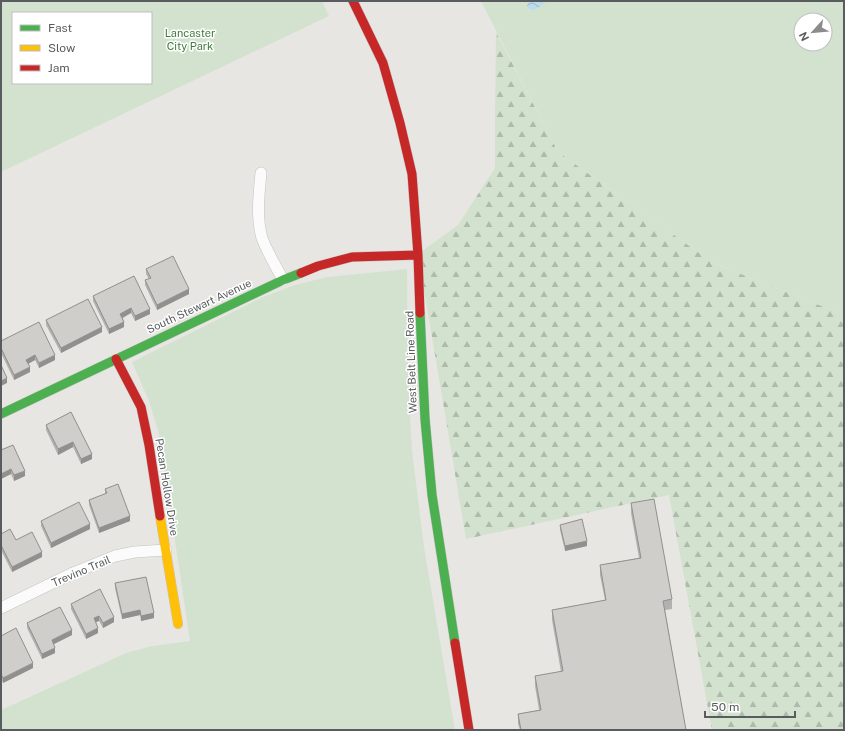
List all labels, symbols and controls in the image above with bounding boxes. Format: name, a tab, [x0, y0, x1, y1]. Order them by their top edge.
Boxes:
legend	[12, 12, 152, 84]
north arrow	[793, 12, 833, 52]
text: Fast	[48, 21, 73, 35]
park label: Lancaster City Park	[165, 27, 215, 52]
text: N	[797, 30, 811, 43]
text: Slow	[48, 41, 76, 55]
text: Jam	[48, 61, 70, 75]
street label: South Stewart Avenue	[145, 276, 253, 336]
street label: West Belt Line Road	[403, 311, 419, 413]
street label: Pecan Hollow Drive	[153, 437, 181, 537]
street label: Trevino Trail	[50, 553, 112, 589]
scale bar	[705, 693, 795, 719]
text: 50 m	[711, 700, 739, 714]

